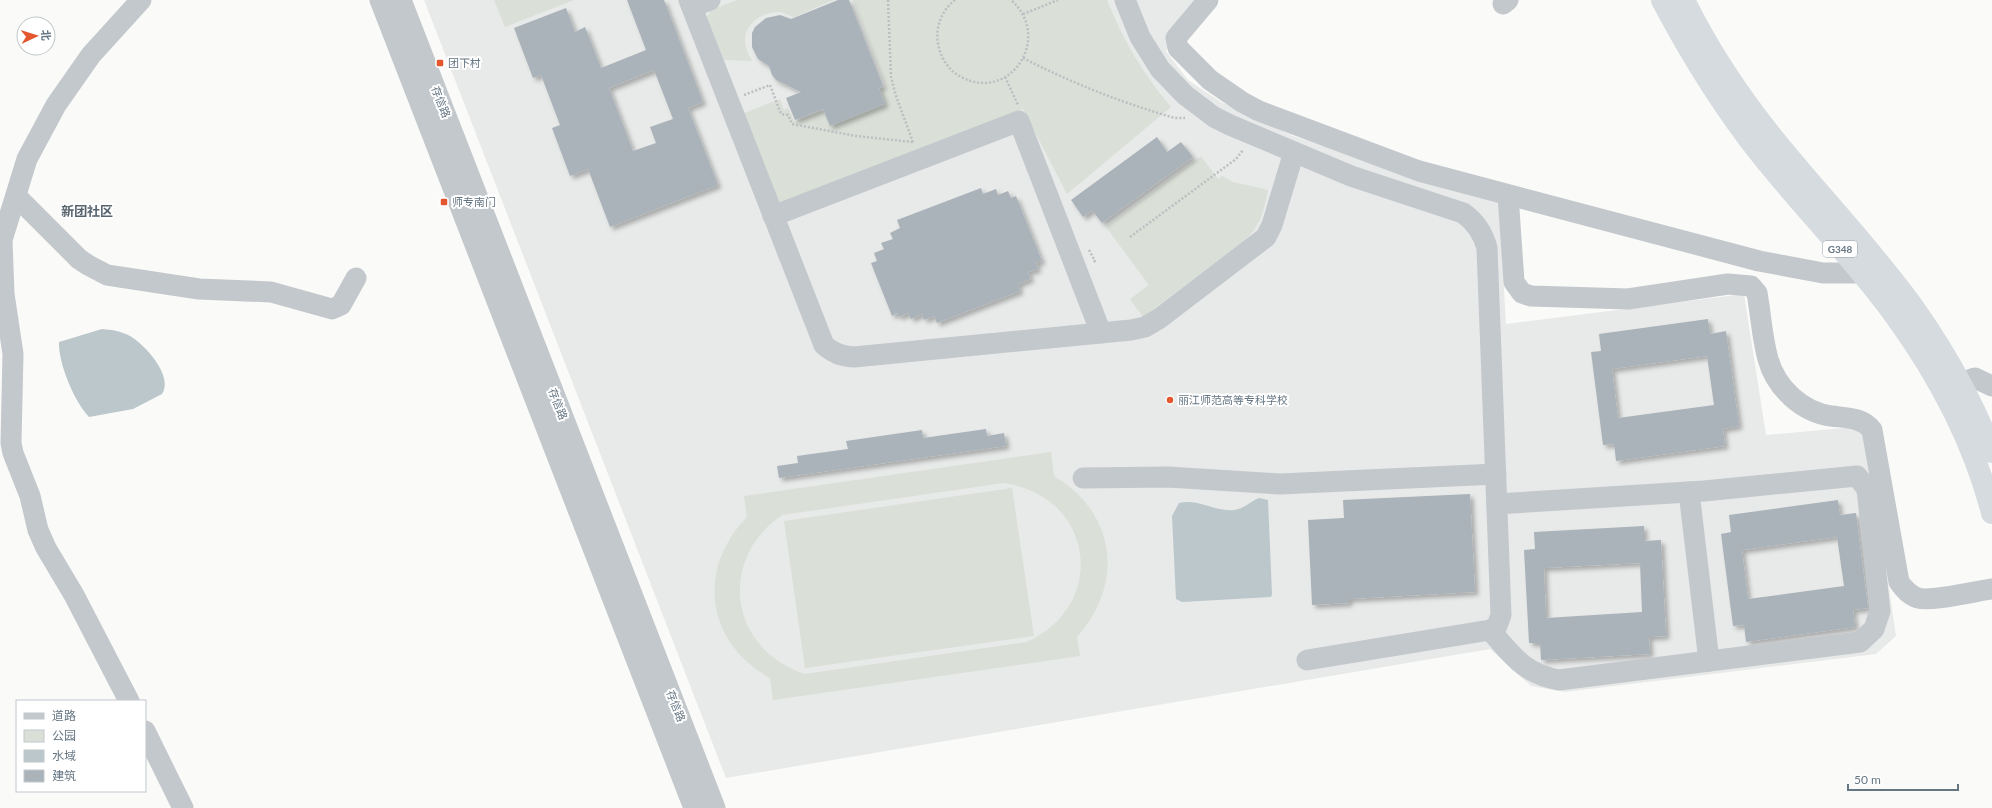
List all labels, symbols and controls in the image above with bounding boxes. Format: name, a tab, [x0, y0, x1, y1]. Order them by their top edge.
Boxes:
north arrow	[16, 16, 56, 56]
text: 北	[40, 29, 53, 41]
place label: 团下村	[448, 56, 481, 69]
marker: 团下村	[435, 58, 445, 68]
street label: 存信路	[429, 84, 453, 120]
place label: 师专南门	[452, 195, 496, 208]
marker: 师专南门	[439, 197, 449, 207]
district label: 新团社区	[61, 203, 113, 219]
road number: G348	[1823, 241, 1857, 257]
street label: 存信路	[546, 386, 570, 422]
place label: 丽江师范高等专科学校	[1178, 393, 1288, 406]
marker: 丽江师范高等专科学校	[1165, 395, 1175, 405]
street label: 存信路	[664, 688, 688, 724]
legend	[16, 700, 146, 792]
text: 道路	[52, 708, 76, 723]
text: 公园	[52, 728, 76, 743]
text: 水域	[52, 748, 76, 763]
scale bar	[1848, 766, 1958, 792]
text: 建筑	[52, 768, 76, 783]
text: 50 m	[1854, 772, 1881, 787]

